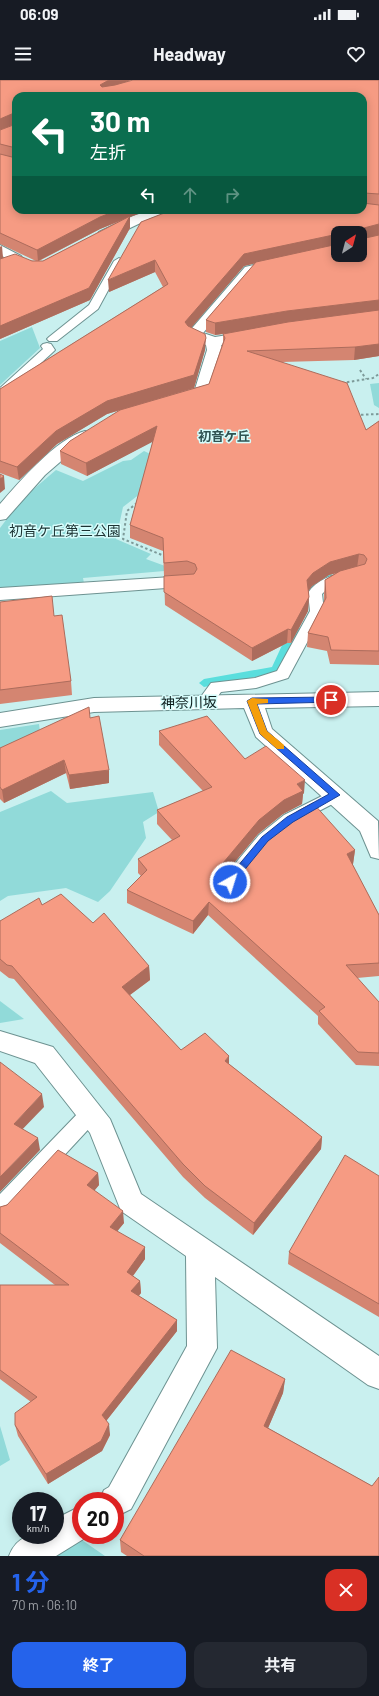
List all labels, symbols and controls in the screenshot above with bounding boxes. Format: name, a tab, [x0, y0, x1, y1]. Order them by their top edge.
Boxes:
text: 06:09	[20, 5, 59, 23]
icon: menu	[12, 43, 34, 65]
text: Headway	[153, 43, 226, 65]
icon: heart	[345, 43, 367, 65]
text: 30 m	[90, 104, 150, 138]
icon: left	[24, 108, 76, 160]
text: 左折	[90, 141, 126, 163]
icon: left	[137, 184, 159, 206]
icon: ahead	[179, 184, 201, 206]
icon: right	[221, 184, 243, 206]
north arrow	[331, 226, 367, 262]
map controls	[331, 226, 367, 262]
district label: 初音ケ丘	[198, 428, 250, 444]
park label: 初音ケ丘第三公園	[9, 522, 121, 539]
pin	[314, 683, 348, 717]
icon: arrive	[320, 689, 342, 711]
street label: 神奈川坂	[161, 693, 217, 711]
position arrow	[209, 861, 251, 903]
speed limit sign: 20	[72, 1492, 124, 1544]
text: 17	[29, 1501, 46, 1525]
text: km/h	[27, 1522, 49, 1534]
text: 1 分	[12, 1567, 49, 1596]
button: close	[325, 1569, 367, 1611]
text: 70 m · 06:10	[12, 1597, 77, 1613]
button: 終了	[12, 1642, 186, 1688]
button: 共有	[194, 1642, 367, 1688]

